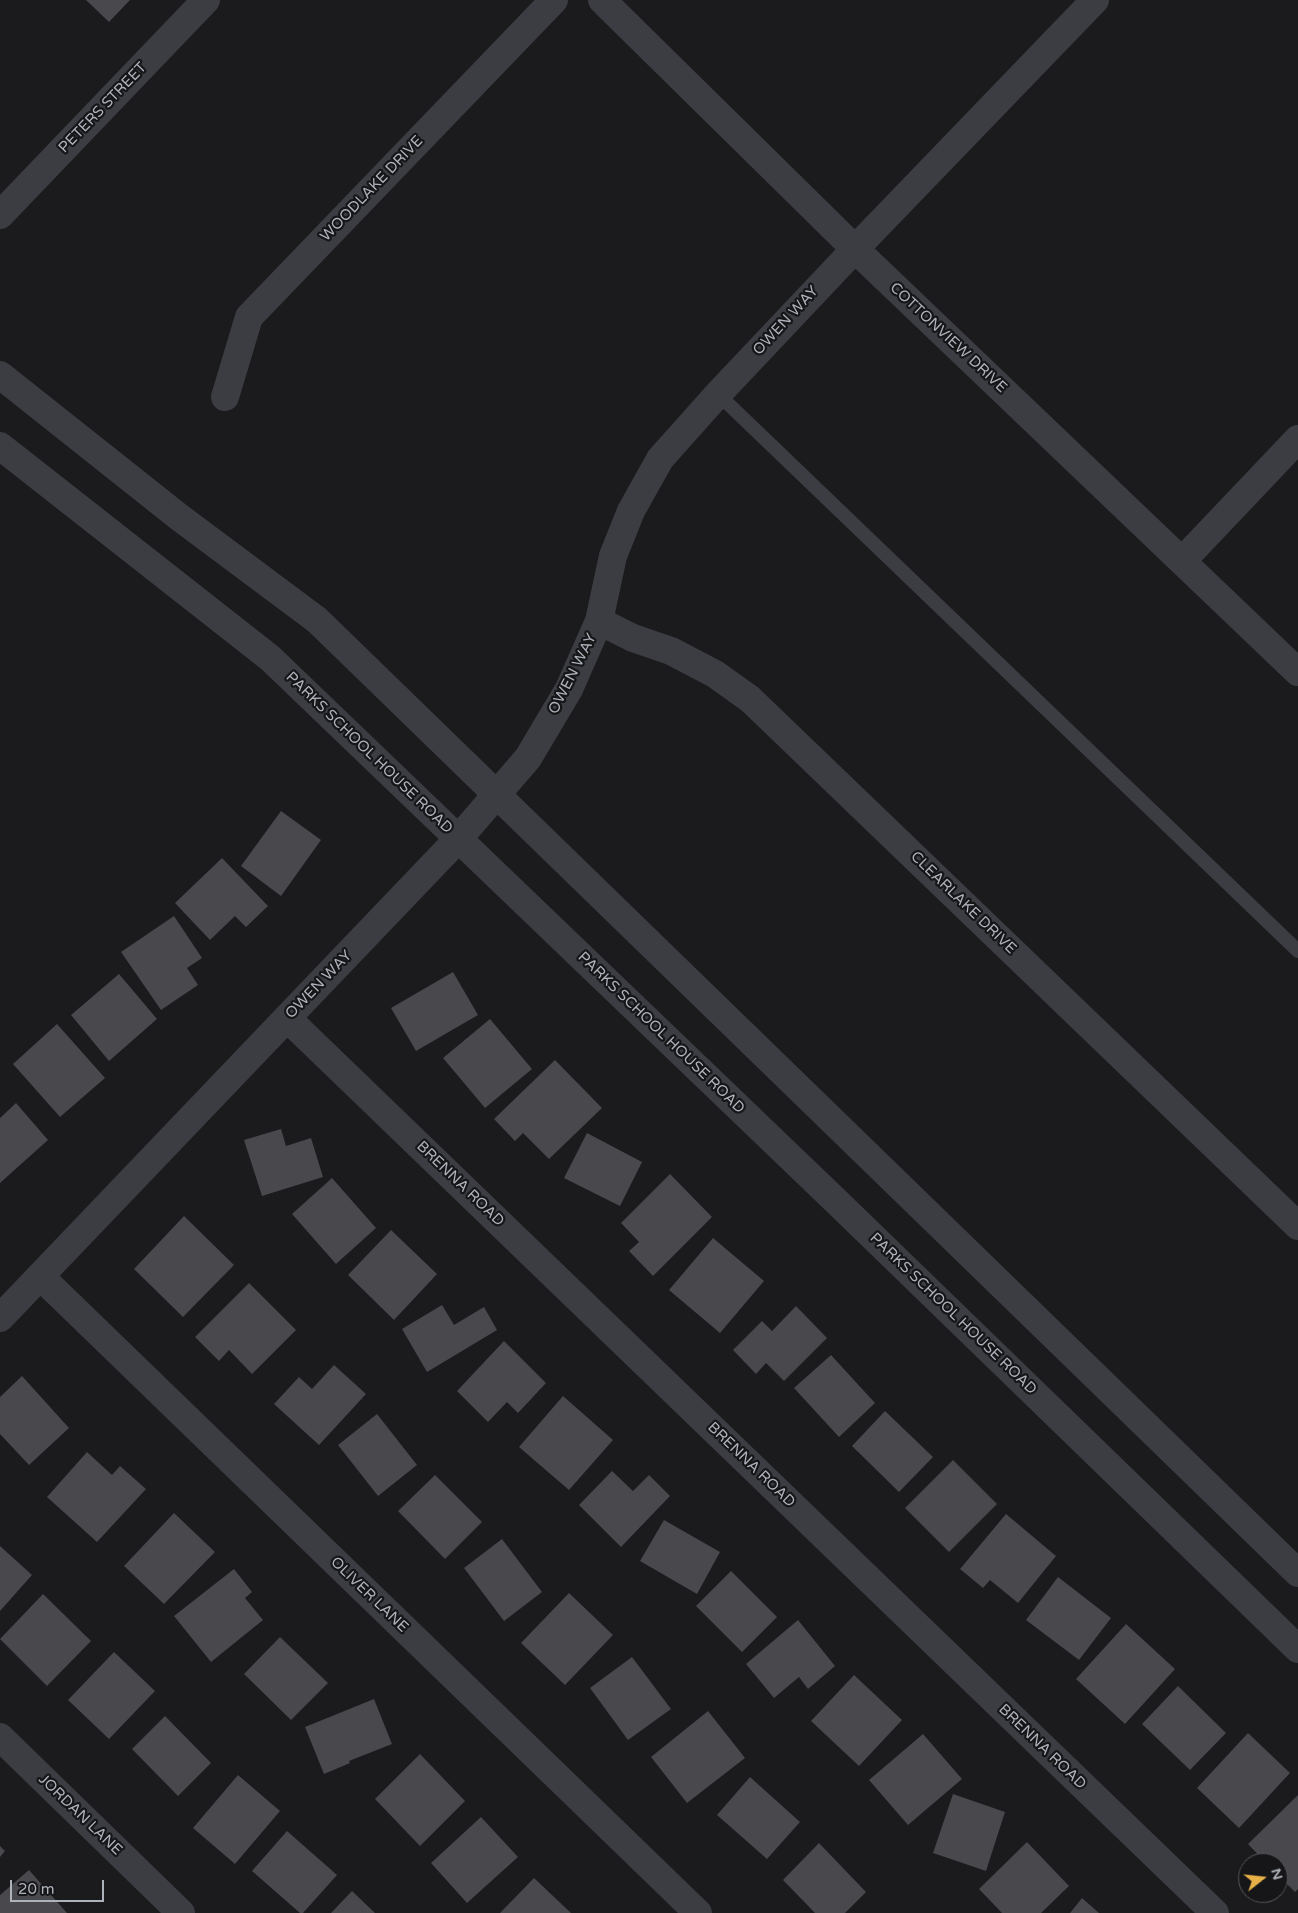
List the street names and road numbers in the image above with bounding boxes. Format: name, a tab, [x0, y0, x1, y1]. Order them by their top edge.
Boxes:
street label: PETERS STREET	[55, 59, 151, 157]
street label: WOODLAKE DRIVE	[317, 132, 427, 246]
street label: COTTONVIEW DRIVE	[886, 279, 1010, 397]
street label: OWEN WAY	[749, 283, 823, 359]
street label: OWEN WAY	[545, 631, 601, 717]
street label: PARKS SCHOOL HOUSE ROAD	[282, 668, 456, 838]
street label: CLEARLAKE DRIVE	[906, 848, 1020, 958]
street label: OWEN WAY	[282, 947, 356, 1023]
street label: PARKS SCHOOL HOUSE ROAD	[574, 948, 748, 1118]
street label: BRENNA ROAD	[412, 1138, 508, 1230]
street label: PARKS SCHOOL HOUSE ROAD	[866, 1229, 1040, 1399]
street label: BRENNA ROAD	[703, 1419, 799, 1511]
street label: OLIVER LANE	[326, 1554, 412, 1636]
street label: BRENNA ROAD	[994, 1701, 1090, 1793]
street label: JORDAN LANE	[34, 1771, 126, 1859]

